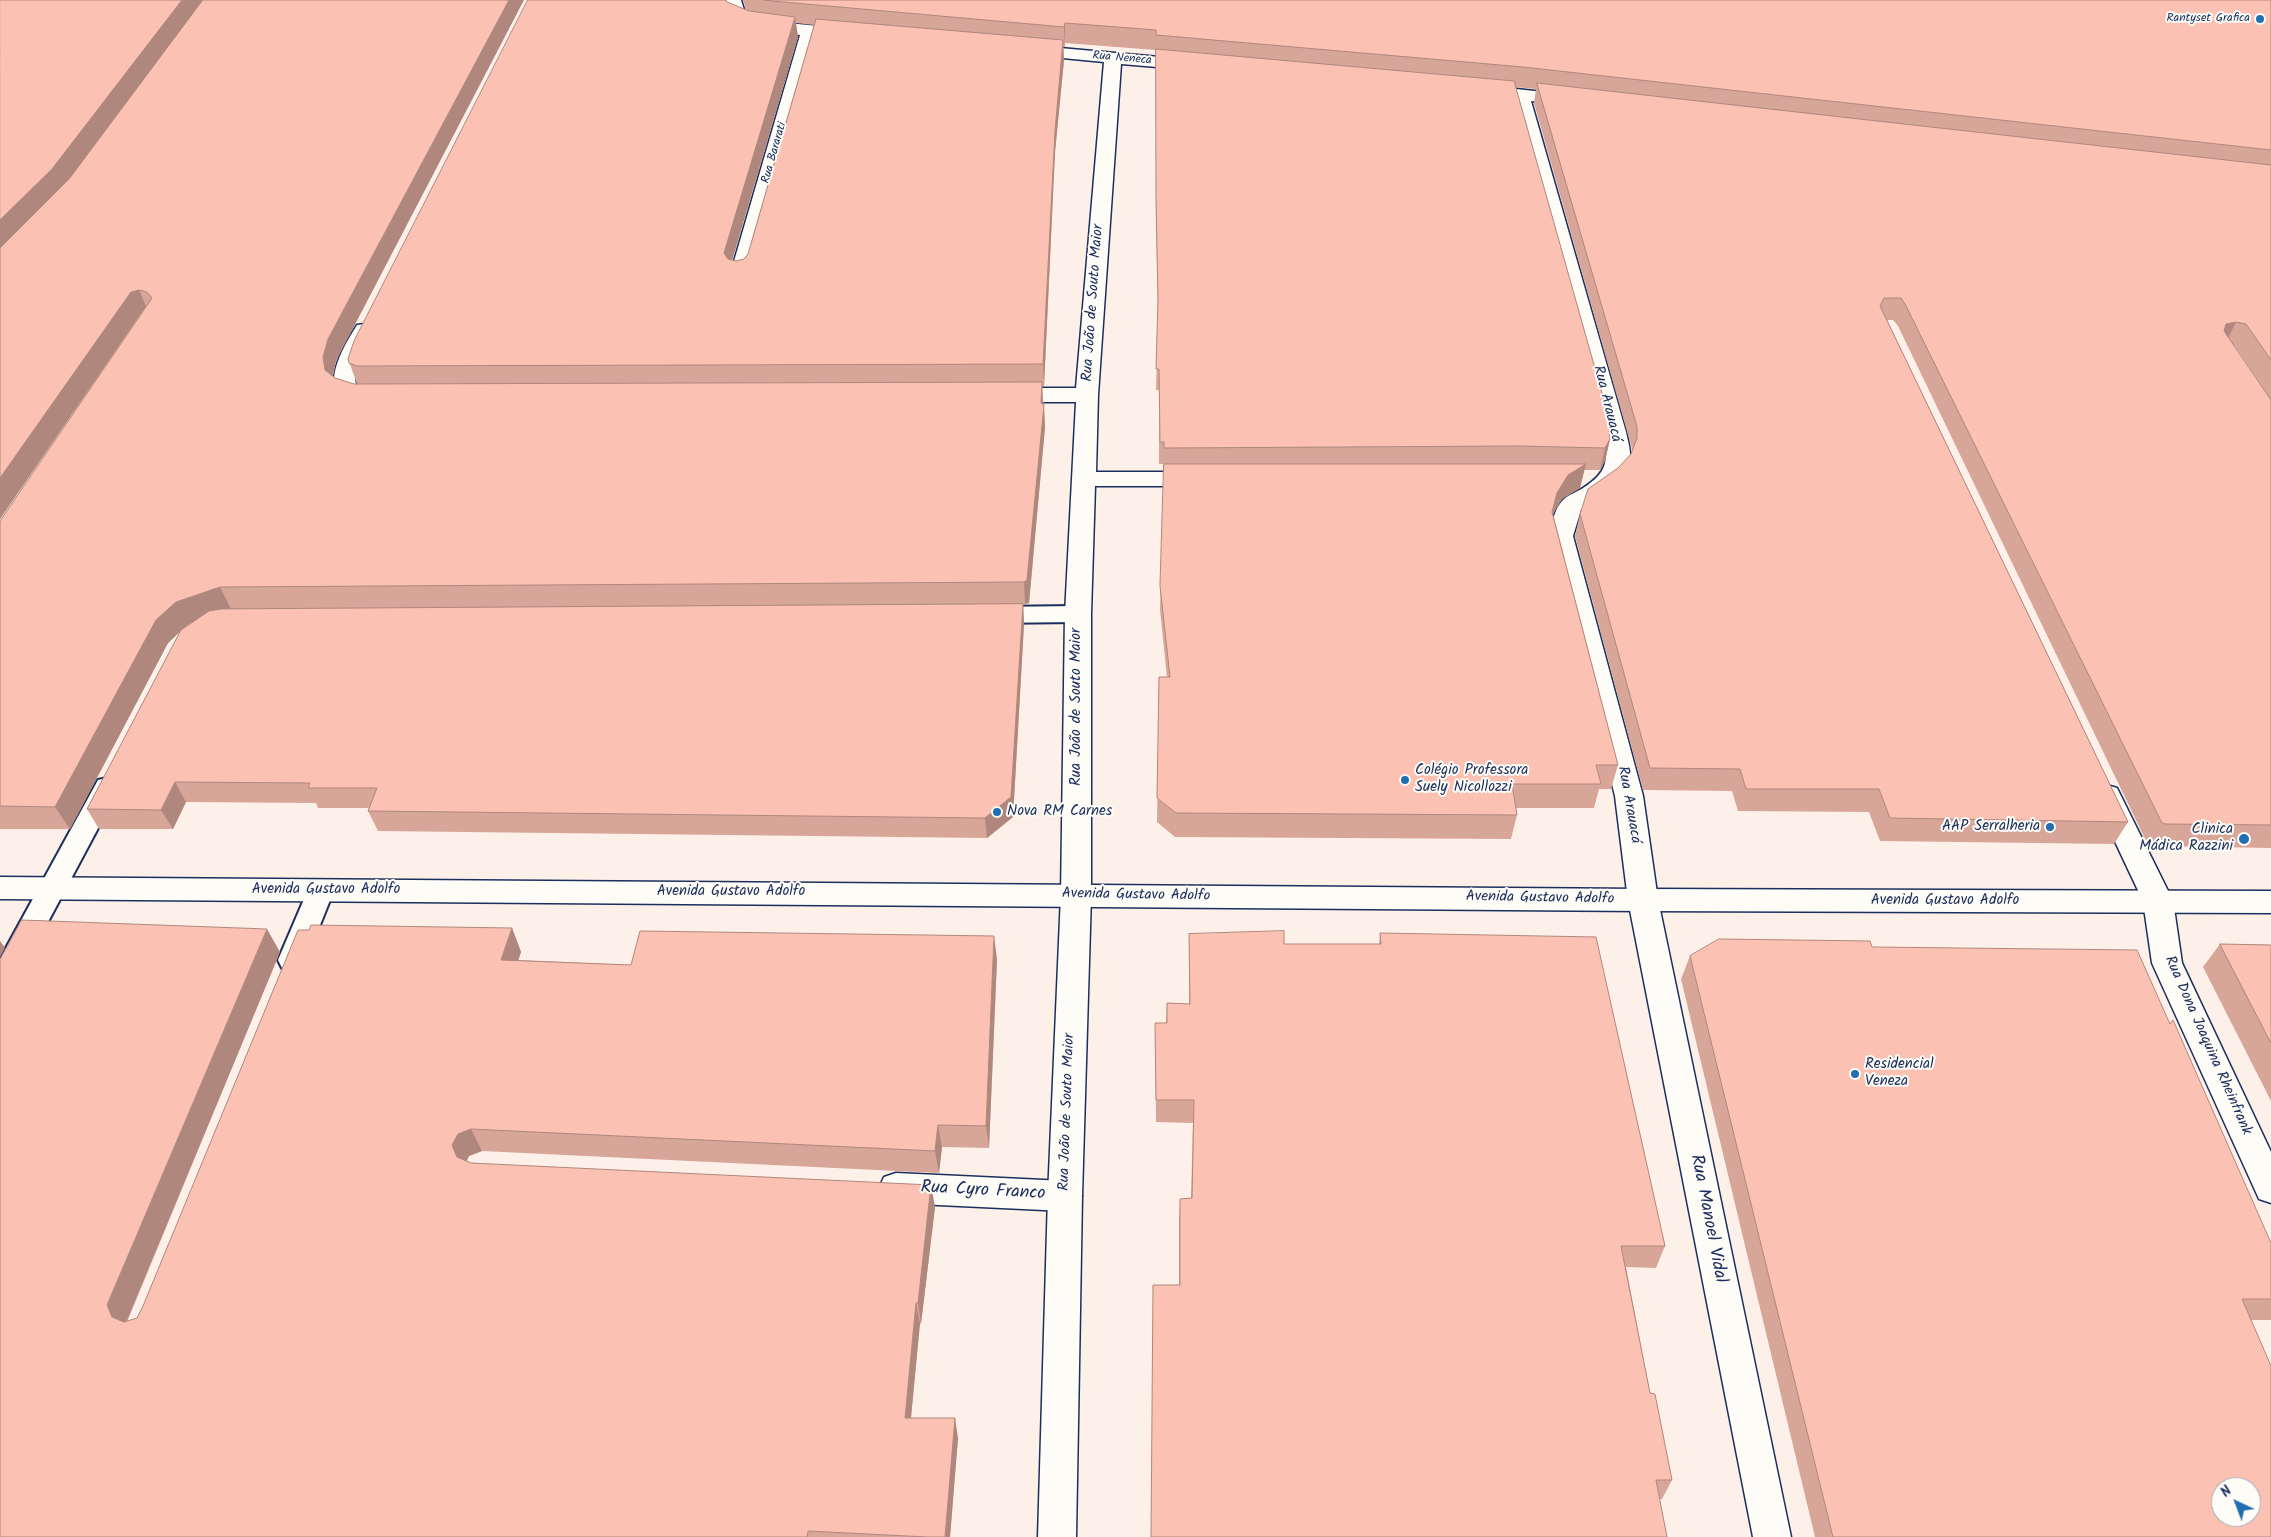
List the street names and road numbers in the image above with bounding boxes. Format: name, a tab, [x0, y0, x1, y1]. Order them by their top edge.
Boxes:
street label: Rua Neneca	[1092, 49, 1152, 69]
street label: Rua Bararati	[759, 121, 791, 185]
street label: Rua João de Souto Maior	[1080, 224, 1108, 382]
street label: Rua Arauacá	[1588, 364, 1624, 444]
street label: Rua João de Souto Maior	[1068, 628, 1086, 786]
street label: Rua Arauacá	[1612, 765, 1644, 845]
street label: Avenida Gustavo Adolfo	[252, 881, 400, 899]
street label: Avenida Gustavo Adolfo	[657, 883, 805, 901]
street label: Avenida Gustavo Adolfo	[1062, 886, 1210, 906]
street label: Avenida Gustavo Adolfo	[1466, 889, 1614, 909]
street label: Avenida Gustavo Adolfo	[1871, 892, 2019, 910]
street label: Rua Dona Joaquina Rheinfrank	[2159, 954, 2255, 1138]
street label: Rua João de Souto Maior	[1056, 1033, 1080, 1191]
street label: Rua Manoel Vidal	[1684, 1153, 1730, 1285]
street label: Rua Cyro Franco	[920, 1178, 1046, 1206]

